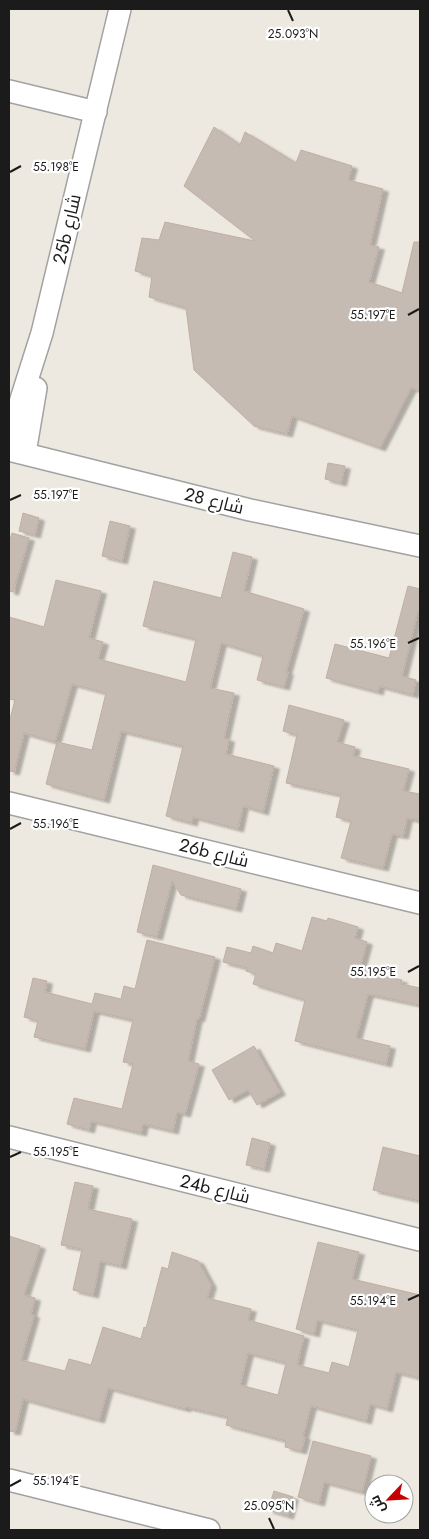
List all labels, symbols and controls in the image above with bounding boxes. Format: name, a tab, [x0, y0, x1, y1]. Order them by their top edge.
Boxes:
text: 25.093°N	[268, 25, 318, 43]
text: 55.198°E	[33, 158, 79, 176]
street label: 25b شارع	[46, 192, 88, 266]
text: 55.197°E	[350, 306, 396, 324]
street label: شارع 28	[182, 481, 246, 521]
text: 55.197°E	[33, 486, 79, 504]
text: 55.196°E	[350, 635, 396, 653]
text: 55.196°E	[33, 815, 79, 833]
street label: 26b شارع	[176, 832, 252, 874]
text: 55.195°E	[350, 963, 396, 981]
text: 55.195°E	[33, 1143, 79, 1161]
street label: 24b شارع	[177, 1168, 253, 1210]
text: 55.194°E	[350, 1292, 396, 1310]
text: 55.194°E	[33, 1472, 79, 1490]
north arrow	[364, 1474, 414, 1524]
text: ش	[364, 1492, 390, 1517]
text: 25.095°N	[244, 1497, 294, 1515]

